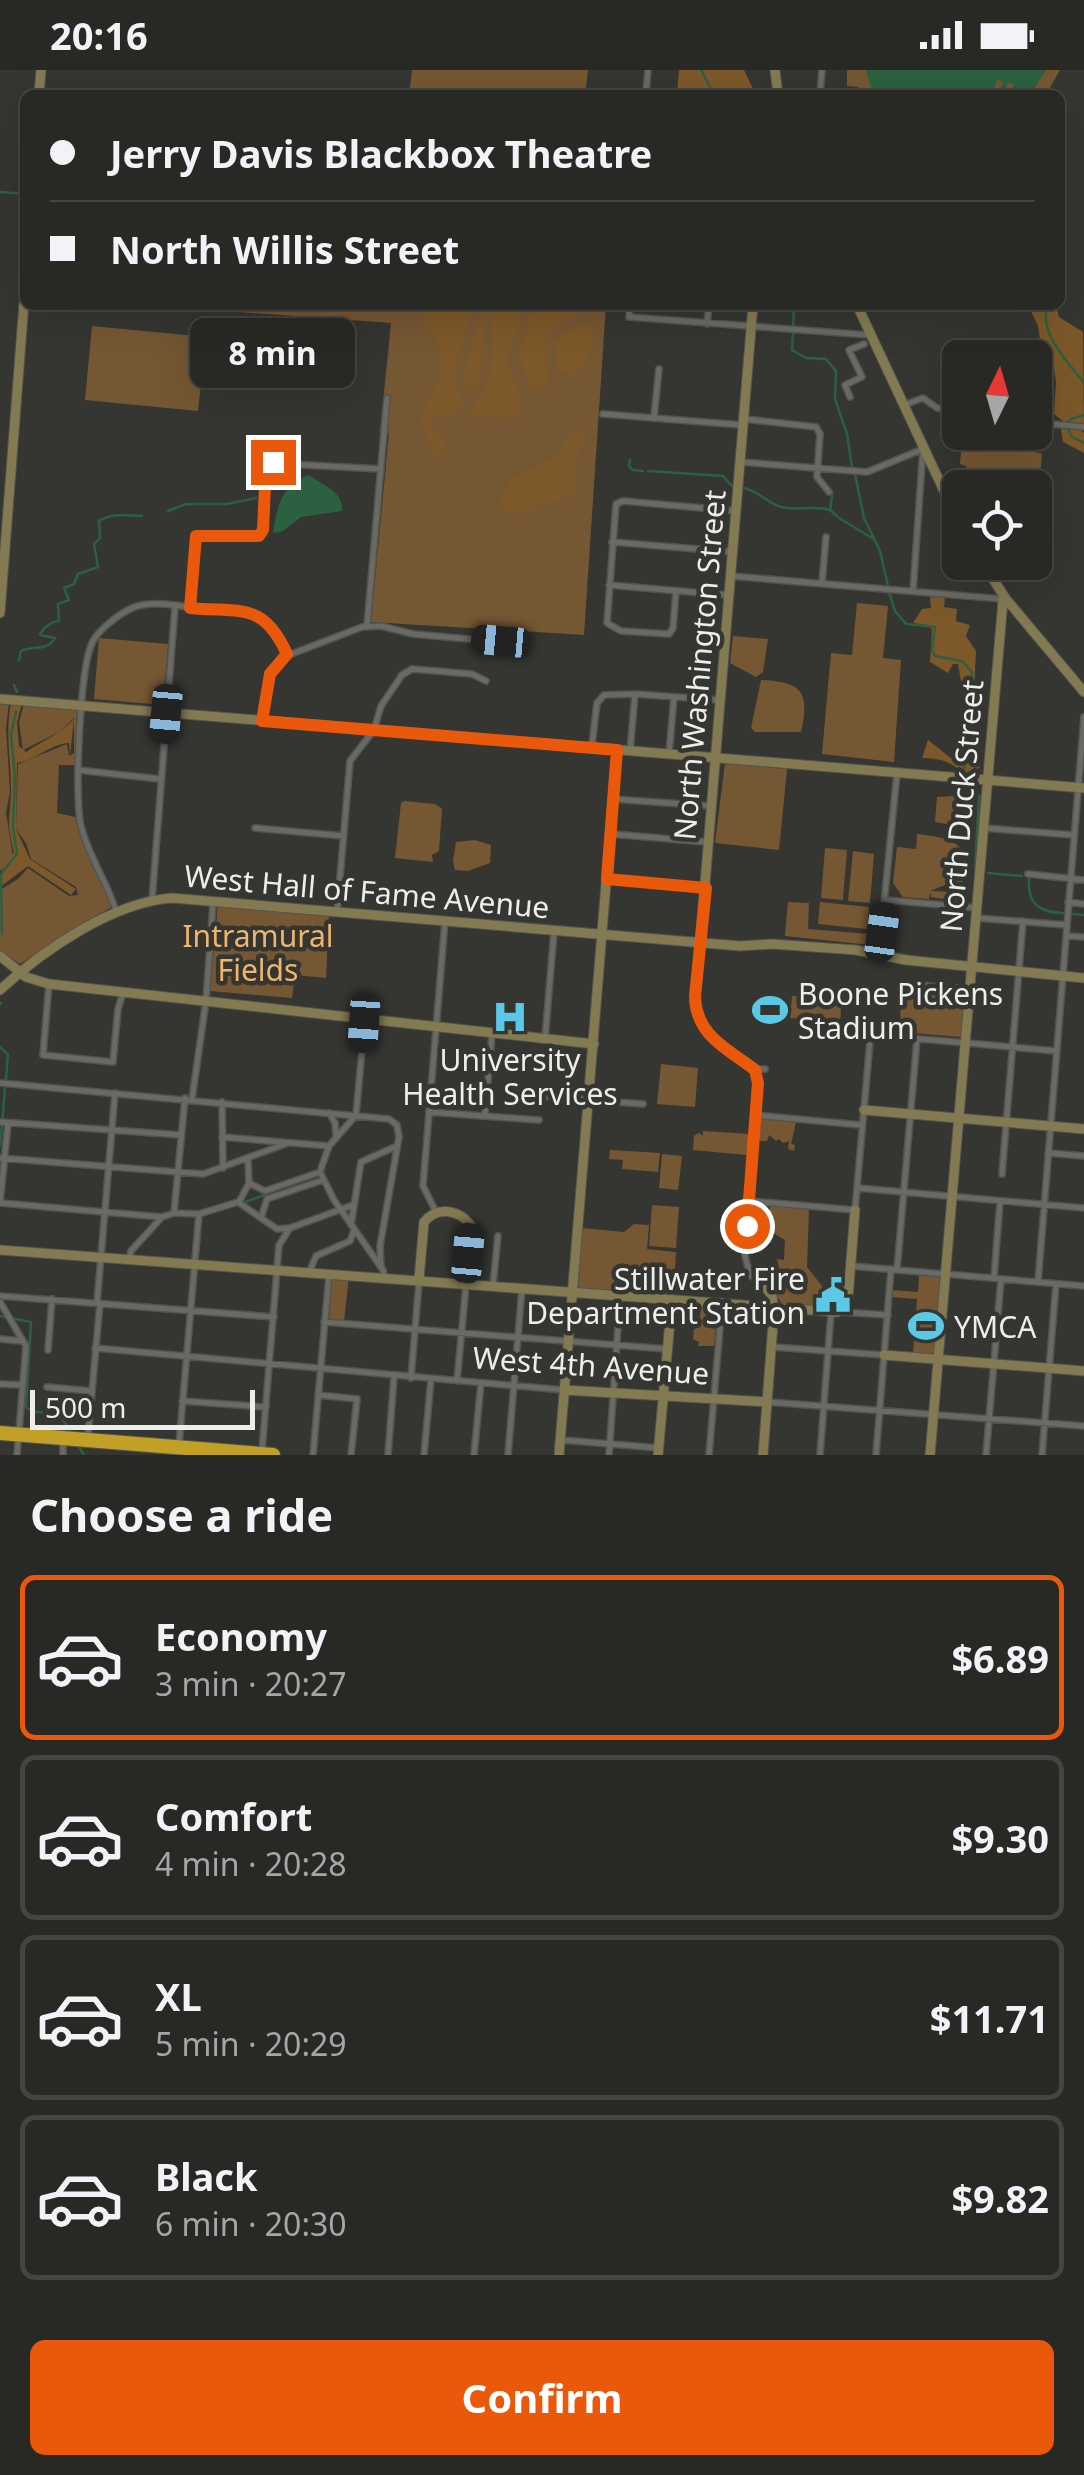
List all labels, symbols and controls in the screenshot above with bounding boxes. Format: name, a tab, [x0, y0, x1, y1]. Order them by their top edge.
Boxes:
text: 20:16	[50, 9, 148, 61]
text: Jerry Davis Blackbox Theatre	[110, 127, 652, 179]
text: North Willis Street	[110, 223, 459, 275]
callout: 8 min	[190, 317, 356, 387]
text: 8 min	[228, 331, 317, 374]
north arrow	[942, 340, 1052, 450]
map controls	[942, 340, 1052, 580]
route end	[251, 440, 296, 485]
button: locate	[942, 470, 1052, 580]
street label: North Washington Street	[663, 488, 735, 842]
car	[470, 623, 532, 659]
street label: North Duck Street	[930, 678, 992, 934]
car	[148, 683, 184, 745]
street label: West Hall of Fame Avenue	[183, 855, 551, 927]
car	[863, 900, 901, 964]
park label: Intramural Fields	[182, 915, 334, 990]
place label: Boone Pickens Stadium	[798, 973, 1003, 1048]
sports icon: Boone Pickens Stadium	[751, 991, 789, 1029]
car	[347, 992, 381, 1054]
hospital icon: University Health Services	[491, 998, 529, 1036]
place label: University Health Services	[402, 1039, 618, 1114]
route start	[725, 1204, 770, 1249]
car	[450, 1222, 486, 1284]
place label: Stillwater Fire Department Station	[526, 1258, 805, 1333]
public building icon: Stillwater Fire Department Station	[814, 1276, 852, 1314]
place label: YMCA	[954, 1306, 1037, 1347]
sports icon: YMCA	[907, 1307, 945, 1345]
street label: West 4th Avenue	[471, 1336, 711, 1394]
scale bar	[30, 1385, 255, 1430]
text: 500 m	[45, 1388, 127, 1426]
text: Choose a ride	[30, 1484, 333, 1545]
text: Economy	[155, 1610, 327, 1662]
icon: car	[35, 1613, 125, 1703]
text: $6.89	[951, 1632, 1049, 1684]
text: 3 min · 20:27	[155, 1662, 347, 1705]
text: Comfort	[155, 1790, 312, 1842]
icon: car	[35, 1793, 125, 1883]
text: $9.30	[951, 1812, 1049, 1864]
text: 4 min · 20:28	[155, 1842, 347, 1885]
text: XL	[155, 1970, 202, 2022]
icon: car	[35, 1973, 125, 2063]
text: $11.71	[930, 1992, 1049, 2044]
text: 5 min · 20:29	[155, 2022, 347, 2065]
text: Black	[155, 2150, 258, 2202]
icon: car	[35, 2153, 125, 2243]
text: $9.82	[951, 2172, 1049, 2224]
text: 6 min · 20:30	[155, 2202, 347, 2245]
button: Confirm	[30, 2340, 1054, 2455]

